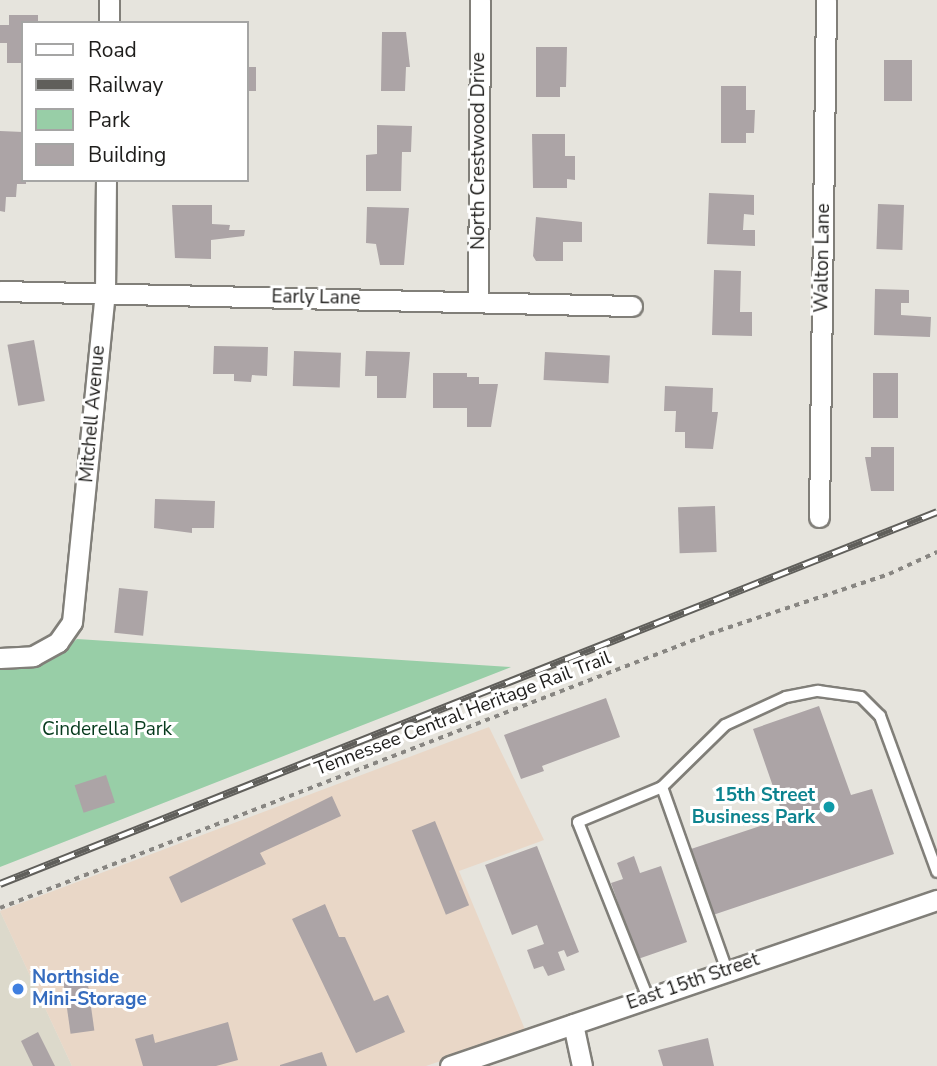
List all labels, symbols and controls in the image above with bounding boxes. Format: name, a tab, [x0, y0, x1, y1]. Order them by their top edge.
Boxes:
legend	[21, 21, 248, 182]
text: Road	[88, 36, 137, 64]
street label: North Crestwood Drive	[468, 52, 490, 250]
text: Railway	[88, 71, 163, 99]
text: Park	[88, 106, 130, 134]
text: Building	[88, 141, 166, 169]
street label: Walton Lane	[811, 203, 835, 313]
street label: Early Lane	[271, 286, 361, 310]
street label: Mitchell Avenue	[76, 344, 110, 484]
street label: Tennessee Central Heritage Rail Trail	[312, 647, 614, 781]
park label: Cinderella Park	[42, 719, 172, 741]
place label: 15th Street Business Park	[692, 785, 815, 829]
marker: 15th Street Business Park	[821, 799, 837, 815]
street label: East 15th Street	[624, 949, 762, 1015]
place label: Northside Mini-Storage	[32, 967, 147, 1011]
marker: Northside Mini-Storage	[10, 981, 26, 997]

